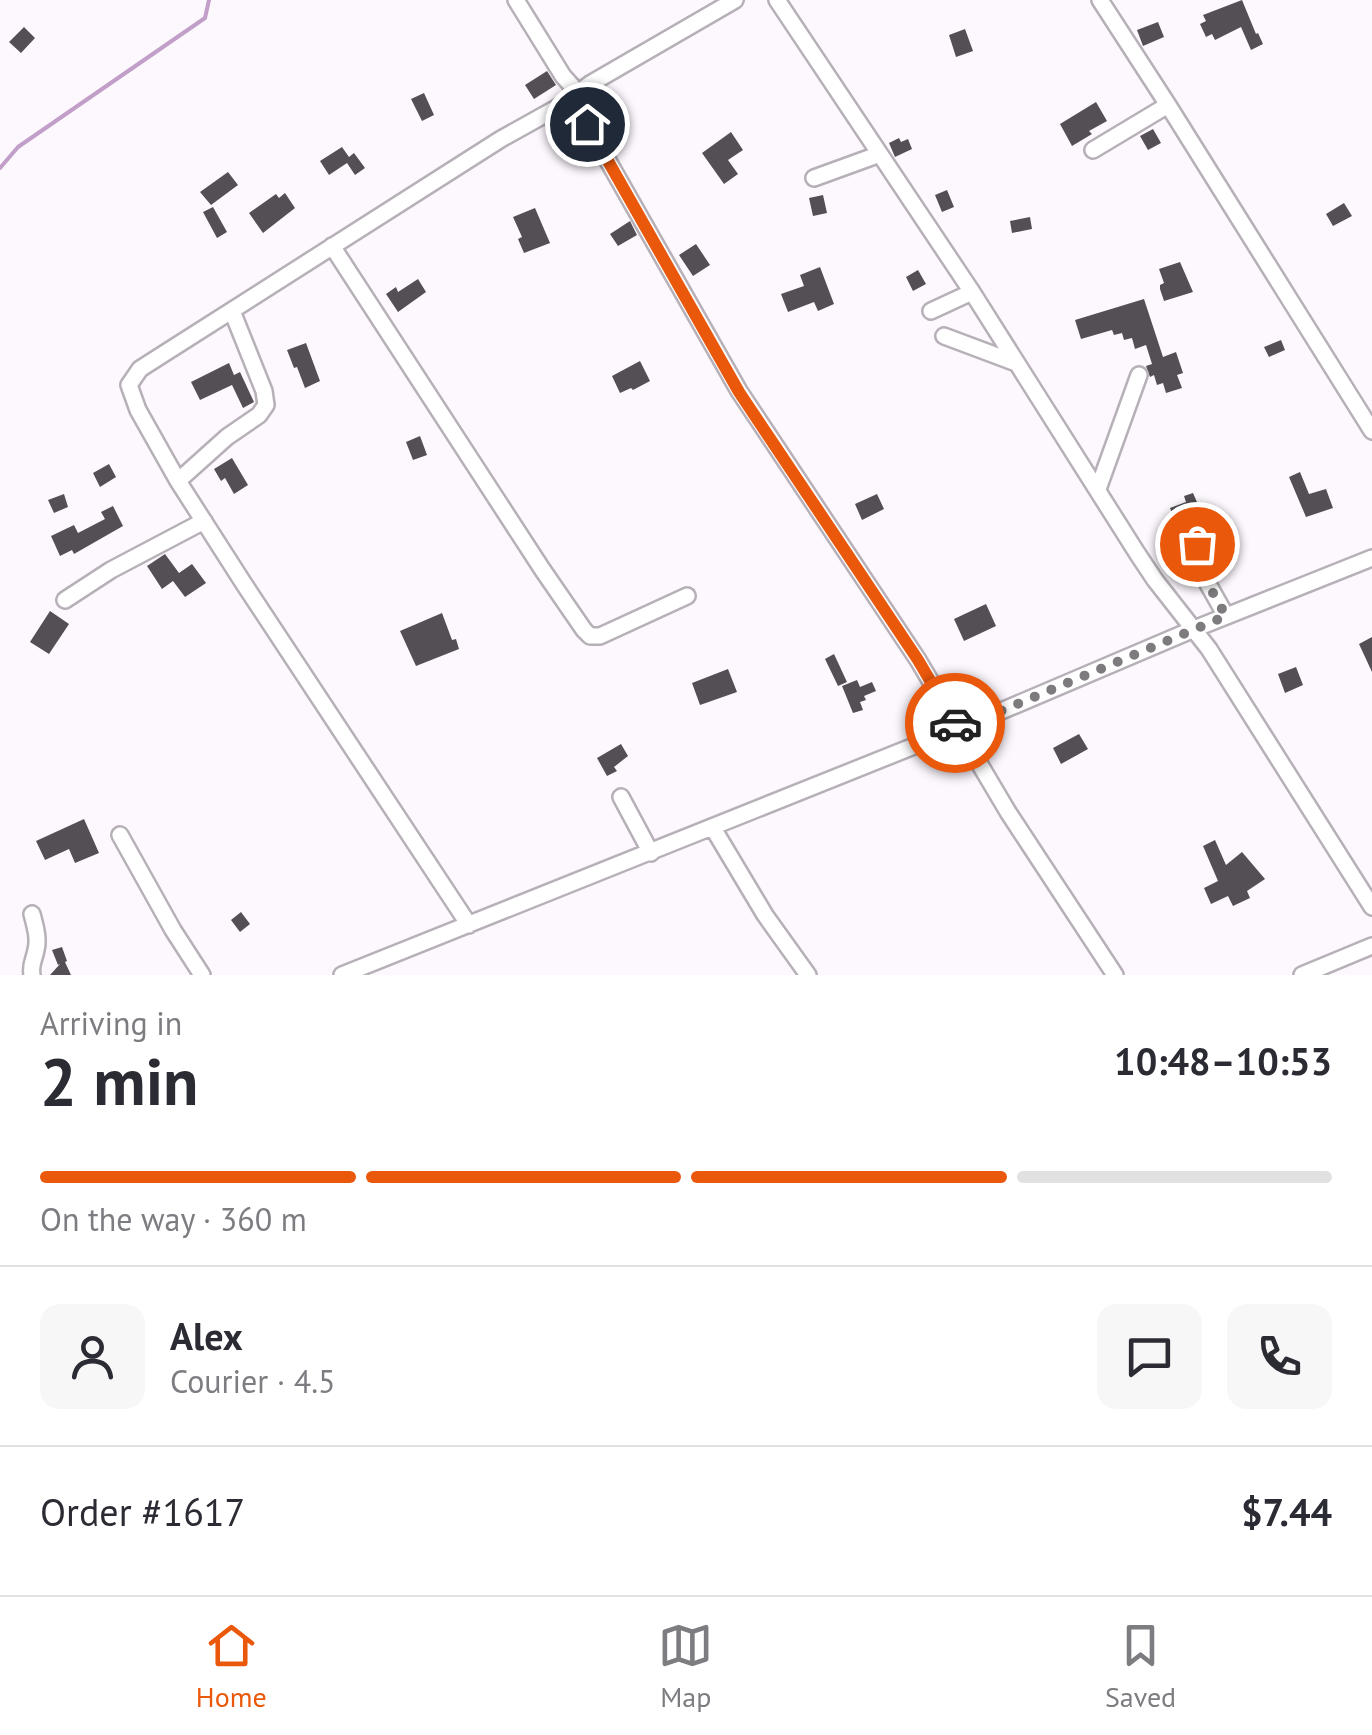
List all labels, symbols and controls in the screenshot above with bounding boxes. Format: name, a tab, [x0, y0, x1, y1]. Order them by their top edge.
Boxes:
pin	[545, 82, 630, 167]
icon: home	[560, 97, 615, 152]
pin	[1155, 502, 1240, 587]
icon: bag	[1170, 517, 1225, 572]
courier	[905, 673, 1005, 773]
icon: car	[928, 696, 983, 751]
text: Arriving in	[40, 1002, 182, 1044]
text: 10:48–10:53	[1114, 1036, 1332, 1085]
text: 2 min	[40, 1039, 199, 1123]
text: On the way · 360 m	[40, 1198, 307, 1240]
button: person	[40, 1304, 145, 1409]
button: chat	[1097, 1304, 1202, 1409]
button: phone	[1227, 1304, 1332, 1409]
text: Alex	[170, 1311, 243, 1360]
text: Courier · 4.5	[170, 1360, 336, 1402]
text: Order #1617	[40, 1487, 245, 1536]
text: $7.44	[1241, 1487, 1332, 1536]
tab: Home	[196, 1618, 267, 1715]
tab: Map	[658, 1618, 713, 1715]
tab: Saved	[1105, 1618, 1176, 1715]

